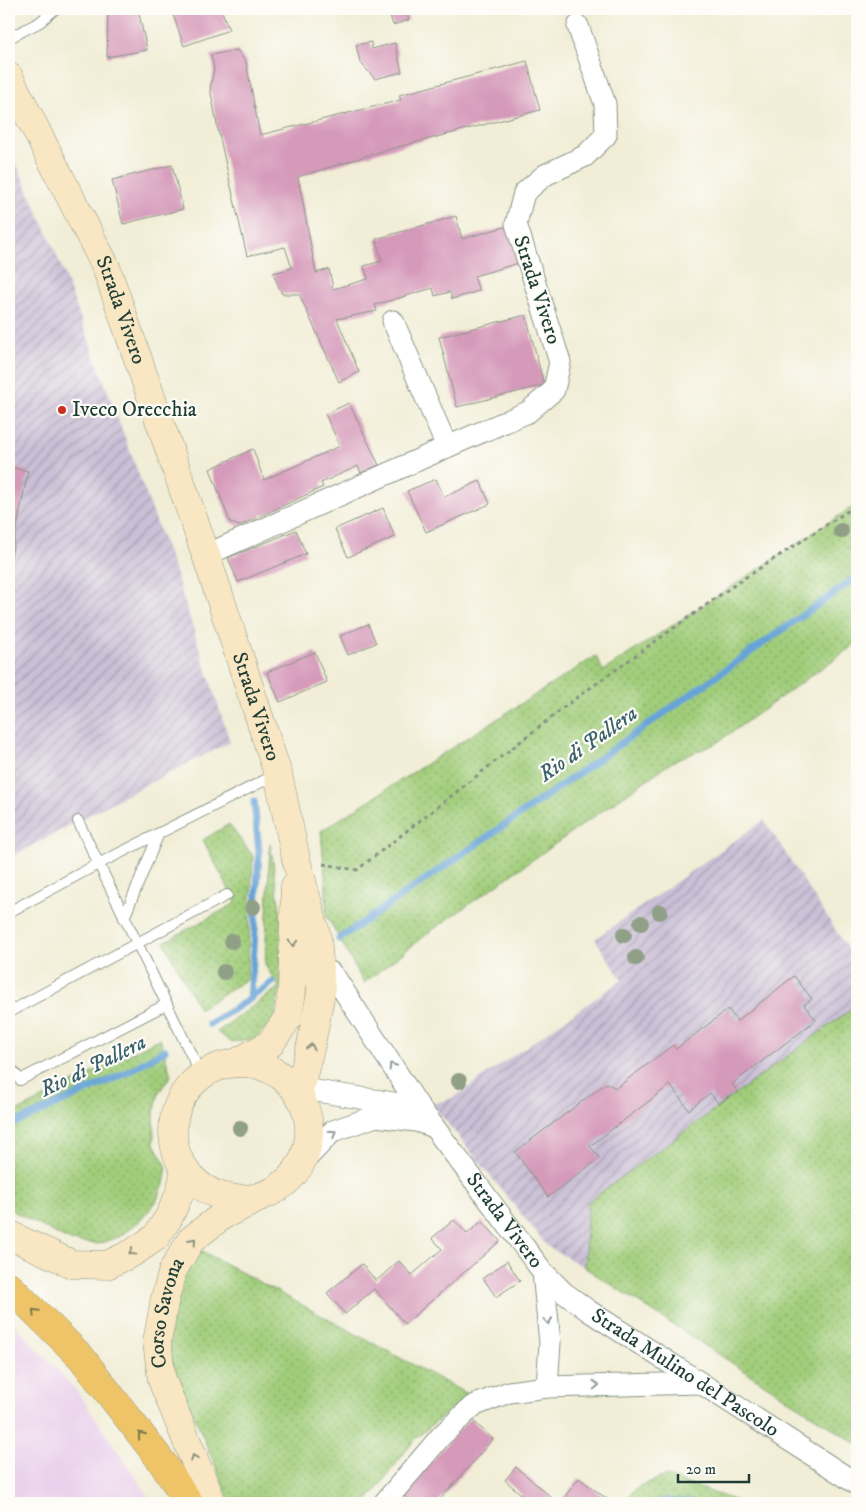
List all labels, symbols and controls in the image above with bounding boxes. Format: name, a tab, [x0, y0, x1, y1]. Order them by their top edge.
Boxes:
street label: Strada Vivero	[507, 232, 567, 348]
street label: Strada Vivero	[90, 251, 152, 368]
place label: Iveco Orecchia	[72, 397, 197, 423]
marker: Iveco Orecchia	[56, 404, 68, 416]
street label: Strada Vivero	[226, 649, 286, 765]
water label: Rio di Pallera	[532, 700, 643, 789]
one-way arrow	[288, 940, 298, 947]
water label: Rio di Pallera	[35, 1029, 151, 1104]
one-way arrow	[305, 1042, 316, 1051]
one-way arrow	[389, 1063, 399, 1072]
one-way arrow	[328, 1129, 337, 1139]
street label: Strada Vivero	[460, 1168, 549, 1274]
one-way arrow	[187, 1237, 196, 1246]
one-way arrow	[129, 1246, 138, 1256]
street label: Corso Savona	[144, 1253, 191, 1370]
street label: Strada Mulino del Pascolo	[586, 1303, 784, 1443]
one-way arrow	[32, 1309, 41, 1318]
one-way arrow	[543, 1317, 554, 1325]
one-way arrow	[592, 1380, 600, 1391]
one-way arrow	[138, 1431, 147, 1441]
scale bar	[678, 1452, 750, 1484]
one-way arrow	[190, 1454, 200, 1463]
text: 20 m	[686, 1460, 716, 1479]

